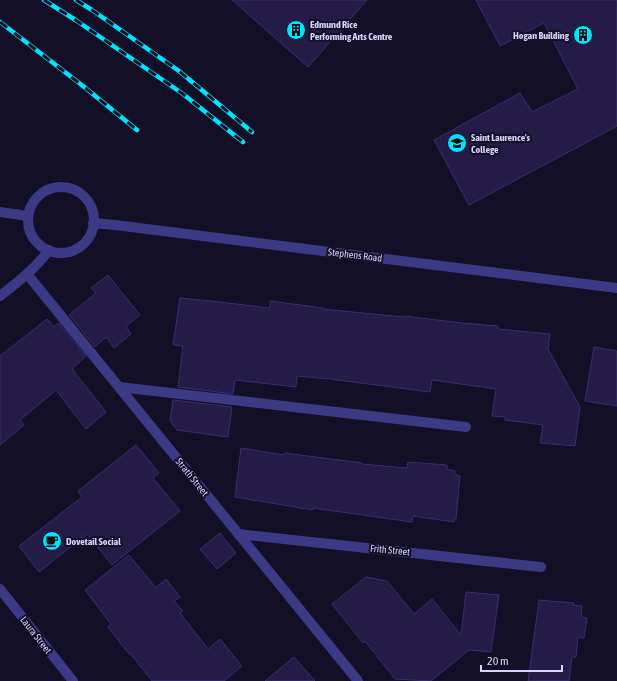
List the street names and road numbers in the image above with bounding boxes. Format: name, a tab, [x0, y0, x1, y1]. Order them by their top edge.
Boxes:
street label: Stephens Road	[327, 246, 383, 264]
street label: Strath Street	[173, 456, 211, 498]
street label: Frith Street	[369, 542, 411, 558]
street label: Laura Street	[18, 614, 54, 656]

